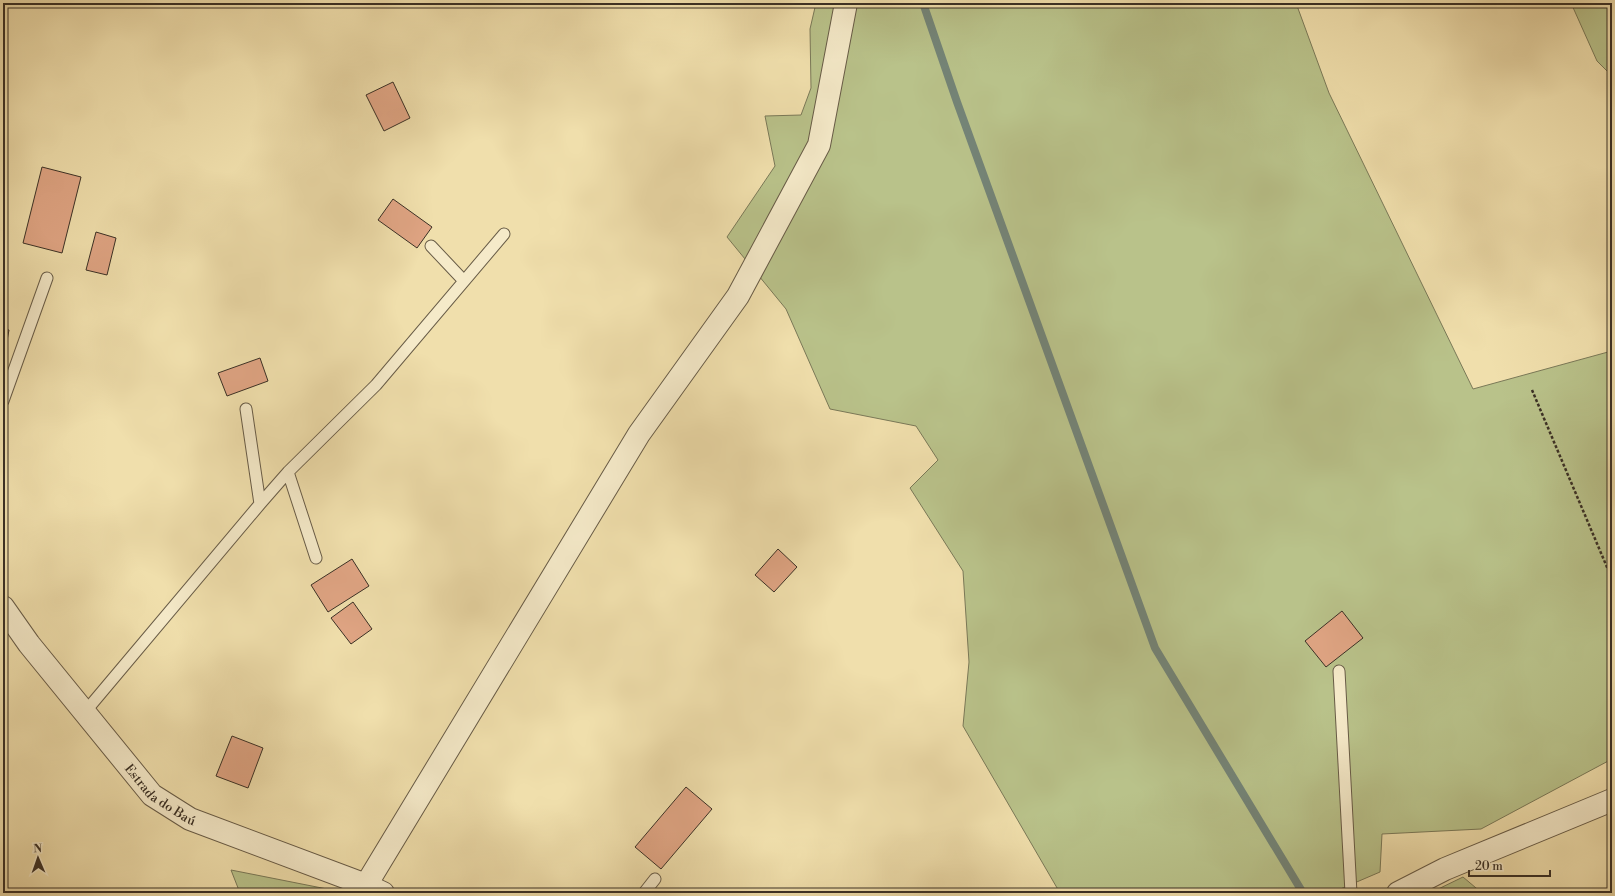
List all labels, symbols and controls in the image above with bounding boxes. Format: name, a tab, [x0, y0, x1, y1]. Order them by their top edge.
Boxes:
street label: Estrada do Baú	[121, 761, 198, 830]
north arrow	[18, 838, 58, 878]
text: N	[33, 842, 43, 856]
scale bar	[1469, 852, 1550, 878]
text: 20 m	[1475, 859, 1503, 874]

